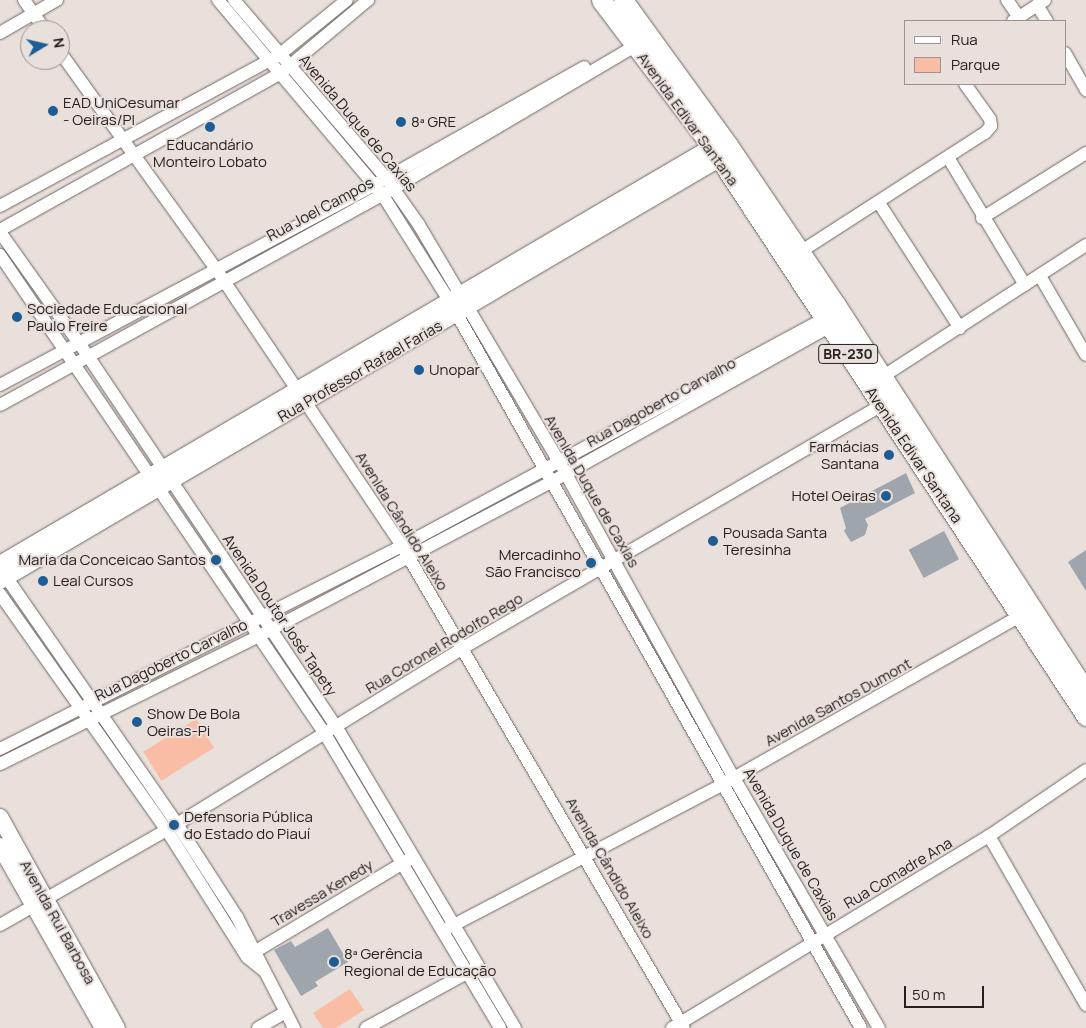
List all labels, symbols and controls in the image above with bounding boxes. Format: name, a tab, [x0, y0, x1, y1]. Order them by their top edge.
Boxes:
north arrow	[20, 20, 70, 70]
legend	[904, 20, 1066, 85]
text: Rua	[951, 29, 978, 50]
text: N	[49, 36, 69, 49]
street label: Avenida Edivar Santana	[634, 49, 742, 189]
street label: Avenida Duque de Caxias	[295, 51, 421, 195]
text: Parque	[951, 54, 1000, 75]
place label: EAD UniCesumar - Oeiras/PI	[63, 93, 180, 128]
marker: EAD UniCesumar - Oeiras/PI	[47, 105, 59, 117]
place label: 8ª GRE	[411, 113, 456, 131]
marker: 8ª GRE	[395, 116, 407, 128]
marker: Educandário Monteiro Lobato	[204, 121, 216, 133]
place label: Educandário Monteiro Lobato	[153, 135, 267, 170]
street label: Rua Joel Campos	[264, 173, 376, 245]
place label: Sociedade Educacional Paulo Freire	[27, 299, 187, 334]
marker: Sociedade Educacional Paulo Freire	[11, 311, 23, 323]
street label: Rua Professor Rafael Farias	[275, 316, 445, 426]
road number: BR-230	[818, 342, 878, 366]
street label: Rua Dagoberto Carvalho	[583, 353, 739, 451]
place label: Unopar	[429, 361, 480, 379]
marker: Unopar	[413, 364, 425, 376]
street label: Avenida Edivar Santana	[862, 384, 966, 526]
street label: Avenida Duque de Caxias	[541, 411, 643, 571]
place label: Farmácias Santana	[809, 437, 879, 472]
street label: Avenida Cândido Aleixo	[352, 448, 452, 594]
marker: Farmácias Santana	[883, 449, 895, 461]
place label: Hotel Oeiras	[791, 487, 876, 505]
marker: Hotel Oeiras	[880, 490, 892, 502]
place label: Pousada Santa Teresinha	[723, 523, 827, 558]
street label: Avenida Doutor José Tapety	[219, 531, 341, 699]
marker: Pousada Santa Teresinha	[707, 535, 719, 547]
place label: Mercadinho São Francisco	[485, 545, 581, 580]
place label: Maria da Conceicao Santos	[18, 551, 206, 569]
marker: Maria da Conceicao Santos	[210, 554, 222, 566]
marker: Mercadinho São Francisco	[585, 557, 597, 569]
place label: Leal Cursos	[53, 572, 133, 590]
marker: Leal Cursos	[37, 575, 49, 587]
street label: Rua Coronel Rodolfo Rego	[362, 589, 526, 697]
street label: Rua Dagoberto Carvalho	[92, 615, 250, 705]
street label: Avenida Santos Dumont	[762, 654, 914, 750]
place label: Show De Bola Oeiras-Pi	[147, 704, 240, 739]
marker: Show De Bola Oeiras-Pi	[131, 716, 143, 728]
street label: Avenida Duque de Caxias	[740, 764, 842, 924]
street label: Avenida Cândido Aleixo	[562, 794, 658, 942]
place label: Defensoria Pública do Estado do Piauí	[184, 807, 313, 842]
marker: Defensoria Pública do Estado do Piauí	[168, 819, 180, 831]
street label: Rua Comadre Ana	[841, 834, 955, 912]
street label: Travessa Kenedy	[268, 855, 376, 931]
street label: Avenida Rui Barbosa	[16, 857, 100, 987]
place label: 8ª Gerência Regional de Educação	[344, 944, 496, 979]
marker: 8ª Gerência Regional de Educação	[328, 956, 340, 968]
scale bar	[906, 976, 986, 1008]
text: 50 m	[912, 984, 946, 1005]

